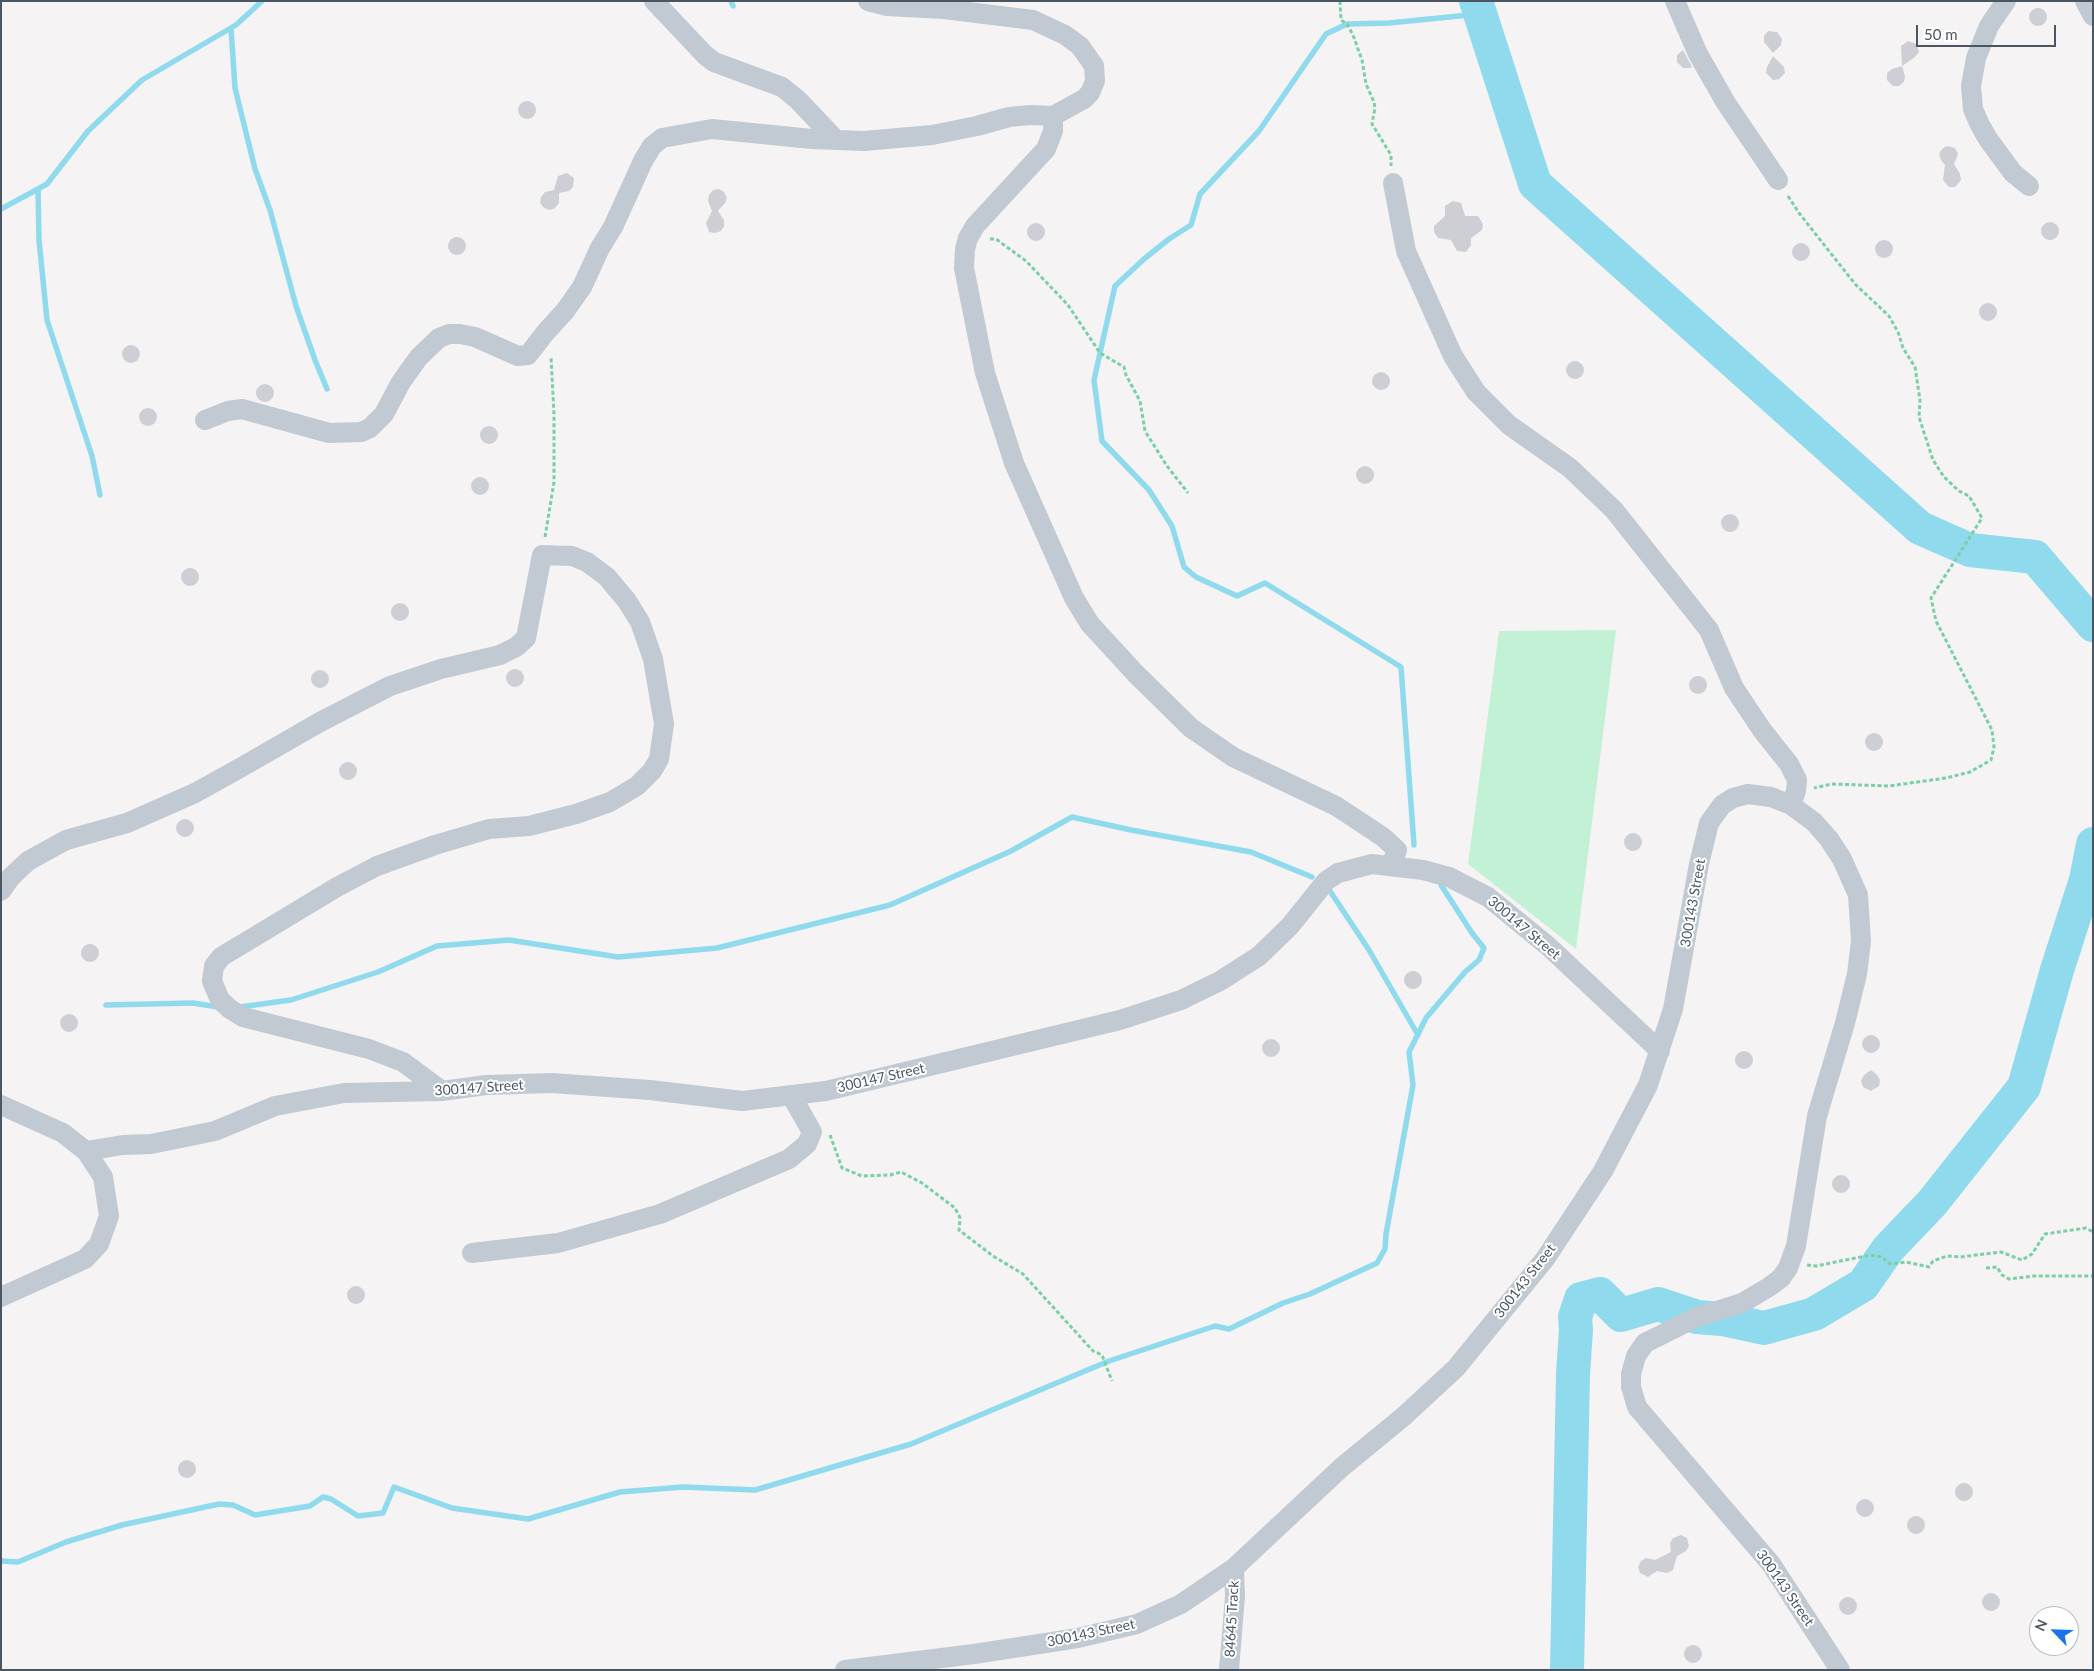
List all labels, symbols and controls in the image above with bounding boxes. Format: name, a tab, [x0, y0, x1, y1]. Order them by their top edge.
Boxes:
scale bar	[1919, 15, 2059, 47]
text: 50 m	[1924, 25, 1958, 43]
street label: 300143 Street	[1677, 858, 1709, 948]
street label: 300147 Street	[1484, 893, 1564, 963]
street label: 300147 Street	[836, 1060, 926, 1096]
street label: 300147 Street	[434, 1077, 524, 1099]
street label: 300143 Street	[1491, 1241, 1559, 1321]
street label: 300143 Street	[1753, 1547, 1817, 1629]
street label: 84645 Track	[1222, 1580, 1242, 1658]
north arrow	[2029, 1606, 2079, 1656]
street label: 300143 Street	[1046, 1616, 1136, 1650]
text: N	[2031, 1617, 2051, 1633]

